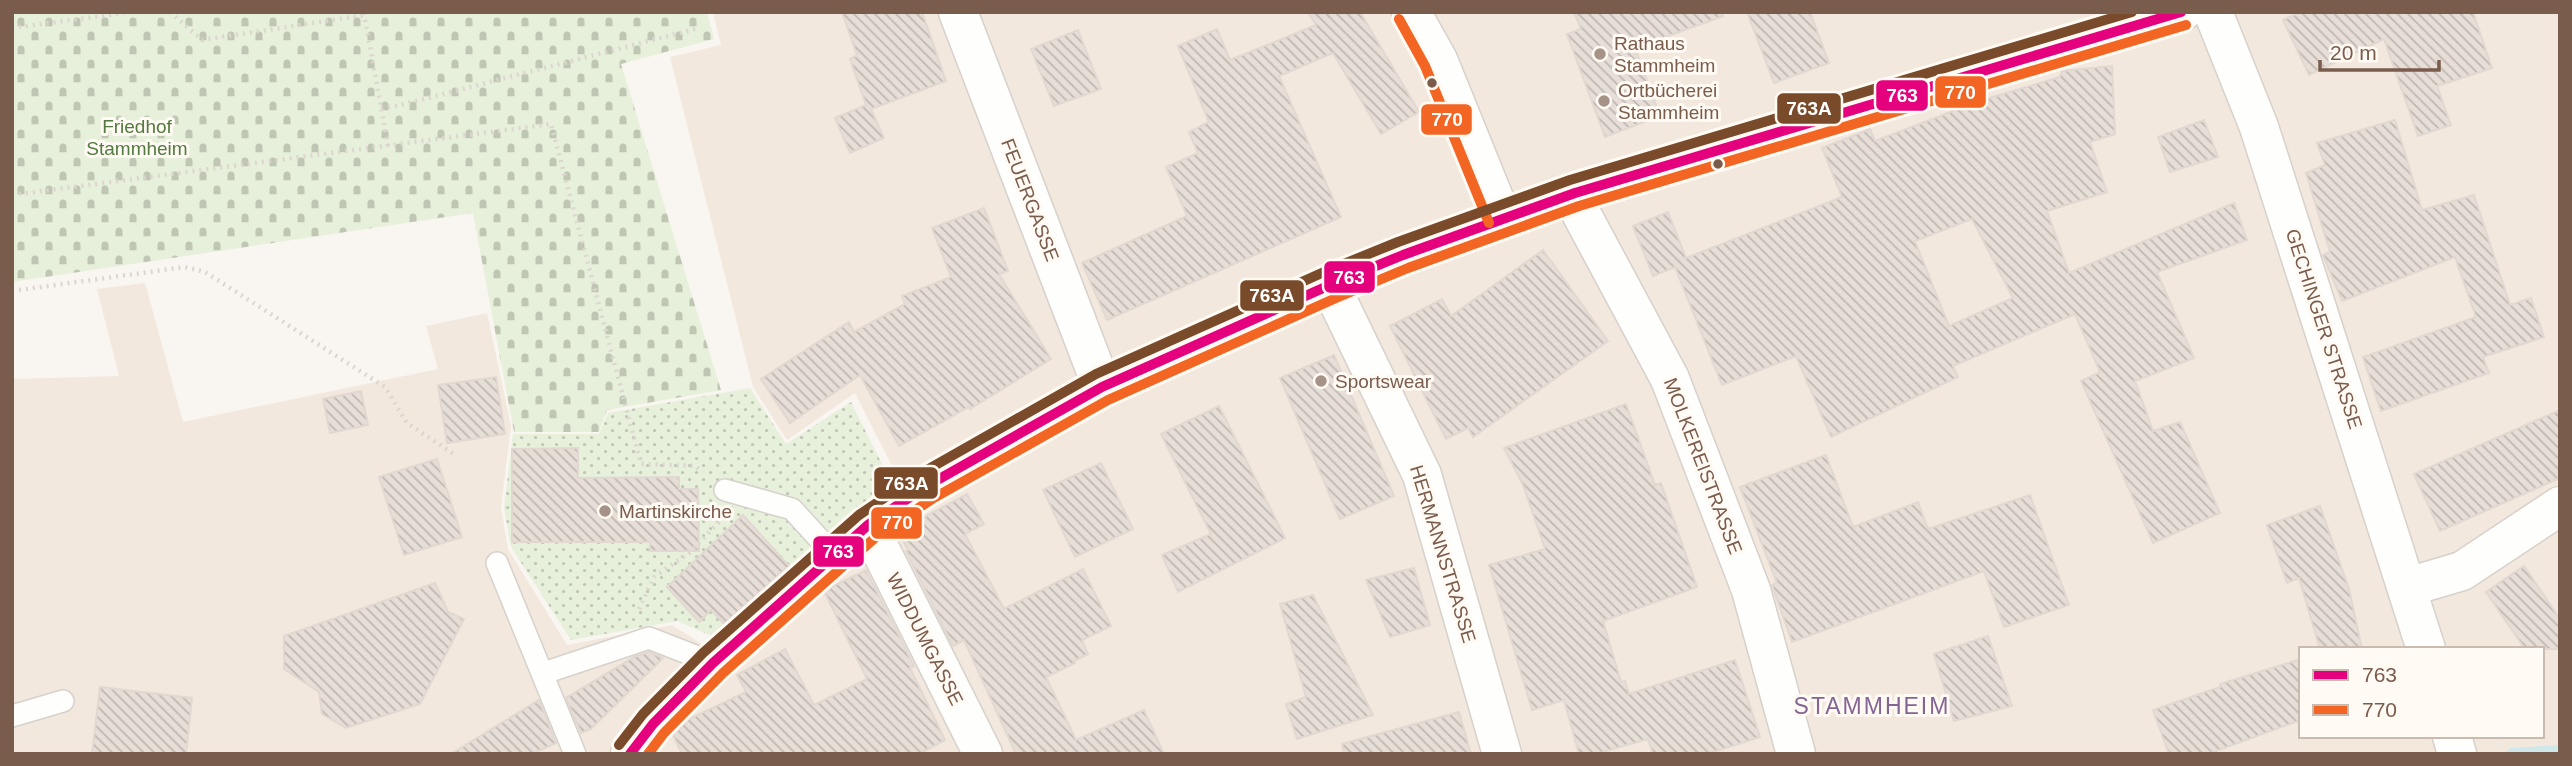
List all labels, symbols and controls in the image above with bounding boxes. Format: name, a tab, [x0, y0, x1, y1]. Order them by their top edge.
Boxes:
scale bar	[2320, 28, 2439, 72]
place label: Rathaus Stammheim	[1614, 33, 1715, 76]
text: 20 m	[2330, 41, 2377, 64]
marker: Rathaus Stammheim	[1592, 46, 1608, 62]
line badge: 770	[1934, 75, 1987, 109]
unlabelled marker	[1425, 76, 1439, 90]
line badge: 763	[1875, 79, 1929, 112]
place label: Ortbücherei Stammheim	[1618, 80, 1719, 123]
text: 770	[1944, 82, 1976, 103]
text: 763	[1886, 85, 1918, 106]
line badge: 763A	[1776, 92, 1842, 125]
marker: Ortbücherei Stammheim	[1596, 93, 1612, 109]
text: 763A	[1786, 98, 1832, 119]
line badge: 770	[1420, 103, 1473, 136]
text: 770	[1431, 109, 1463, 130]
park label: Friedhof Stammheim	[86, 116, 188, 159]
street label: FEUERGASSE	[997, 136, 1063, 264]
unlabelled marker	[1711, 157, 1725, 171]
street label: GECHINGER STRASSE	[2282, 226, 2366, 432]
line badge: 763	[1323, 260, 1376, 294]
text: 763	[1333, 267, 1365, 288]
line badge: 763A	[1239, 279, 1305, 312]
text: 763A	[1249, 285, 1295, 306]
place label: Sportswear	[1335, 371, 1432, 392]
marker: Sportswear	[1313, 373, 1329, 389]
street label: MOLKEREISTRASSE	[1660, 375, 1746, 557]
street label: HERMANNSTRASSE	[1406, 463, 1480, 645]
line badge: 763A	[873, 466, 939, 500]
text: 763A	[883, 473, 929, 494]
place label: Martinskirche	[619, 501, 732, 522]
marker: Martinskirche	[597, 503, 613, 519]
line badge: 770	[870, 506, 923, 540]
text: 770	[881, 512, 913, 533]
line badge: 763	[812, 535, 865, 568]
text: 763	[822, 541, 854, 562]
street label: WIDDUMGASSE	[883, 569, 967, 709]
legend	[2299, 647, 2544, 738]
text: 763	[2362, 663, 2397, 686]
district label: STAMMHEIM	[1794, 693, 1950, 719]
text: 770	[2362, 698, 2397, 721]

